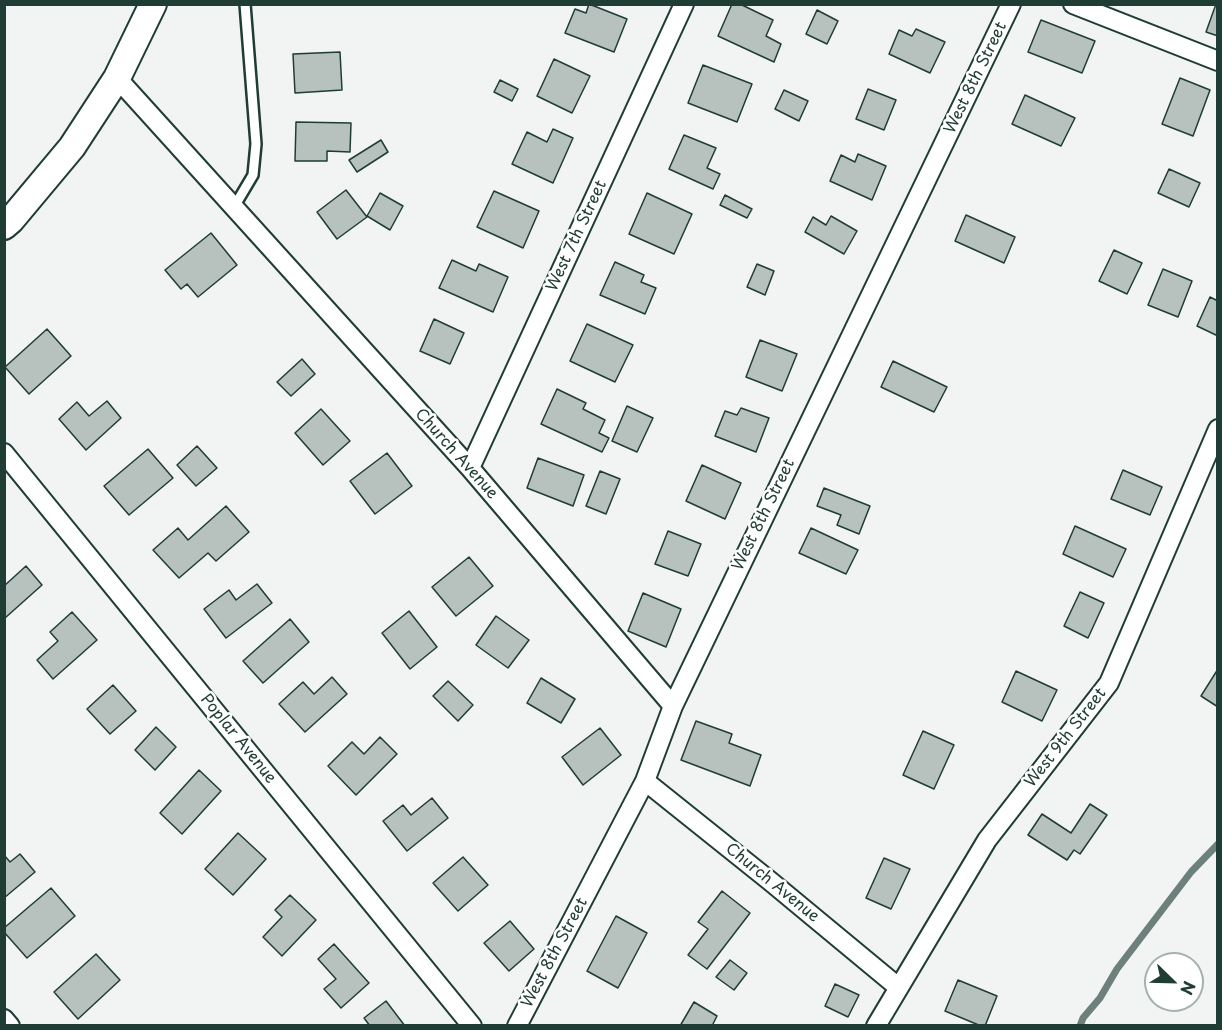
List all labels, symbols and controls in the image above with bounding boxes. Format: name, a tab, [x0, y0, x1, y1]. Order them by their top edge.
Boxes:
street label: West 8th Street	[941, 19, 1011, 137]
street label: West 7th Street	[543, 177, 611, 295]
street label: Church Avenue	[410, 405, 502, 503]
street label: West 8th Street	[729, 456, 799, 574]
street label: West 9th Street	[1021, 685, 1111, 791]
street label: Poplar Avenue	[196, 690, 280, 788]
street label: Church Avenue	[721, 839, 823, 927]
street label: West 8th Street	[518, 895, 592, 1011]
north arrow	[1144, 952, 1204, 1012]
text: N	[1175, 978, 1202, 999]

